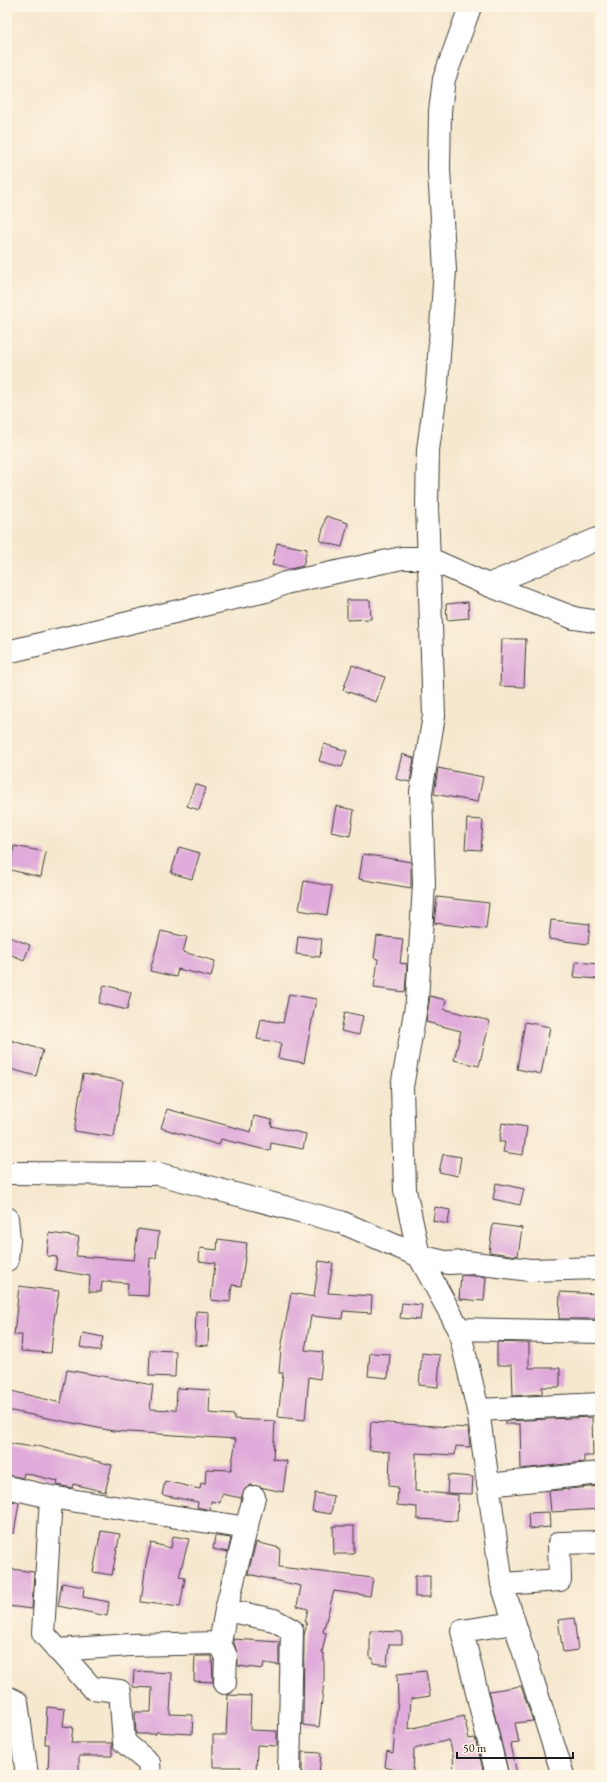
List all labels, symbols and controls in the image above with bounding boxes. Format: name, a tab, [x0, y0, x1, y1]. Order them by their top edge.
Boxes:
scale bar	[457, 1734, 573, 1760]
text: 50 m	[463, 1740, 487, 1756]

